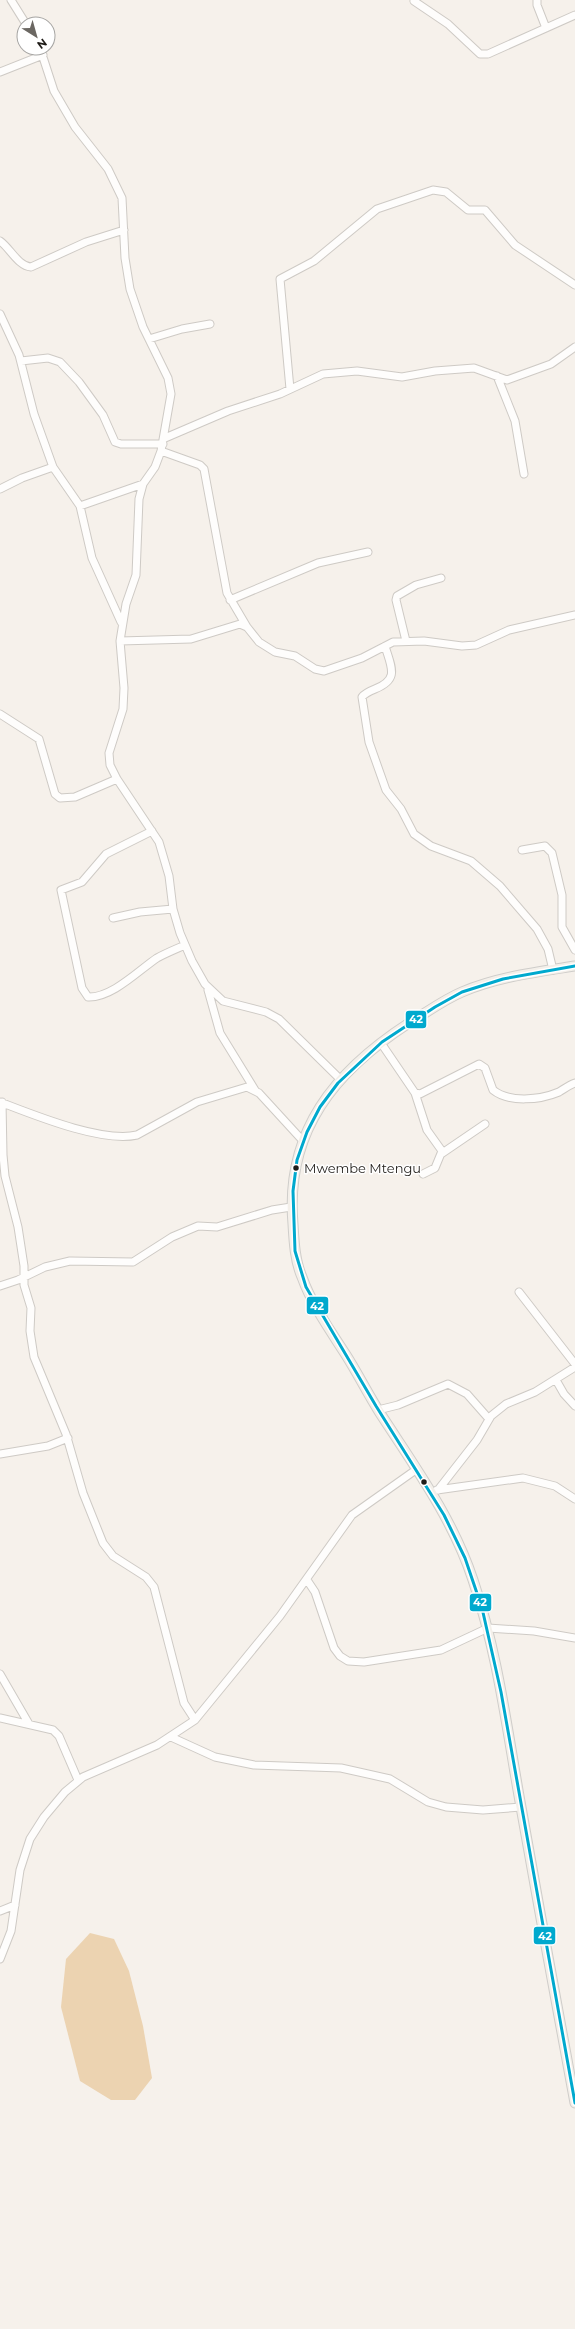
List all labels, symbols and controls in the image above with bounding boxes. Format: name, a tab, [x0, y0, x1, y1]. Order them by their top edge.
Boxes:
north arrow	[16, 16, 56, 56]
text: N	[34, 36, 50, 52]
line badge: 42	[405, 1010, 427, 1029]
text: 42	[409, 1012, 424, 1026]
place label: Mwembe Mtengu	[304, 1160, 421, 1176]
marker: Mwembe Mtengu	[291, 1163, 301, 1173]
line badge: 42	[306, 1296, 329, 1315]
text: 42	[310, 1299, 325, 1313]
unlabelled marker	[419, 1477, 429, 1487]
line badge: 42	[469, 1593, 492, 1612]
text: 42	[473, 1595, 488, 1609]
line badge: 42	[533, 1926, 556, 1945]
text: 42	[538, 1929, 553, 1943]

